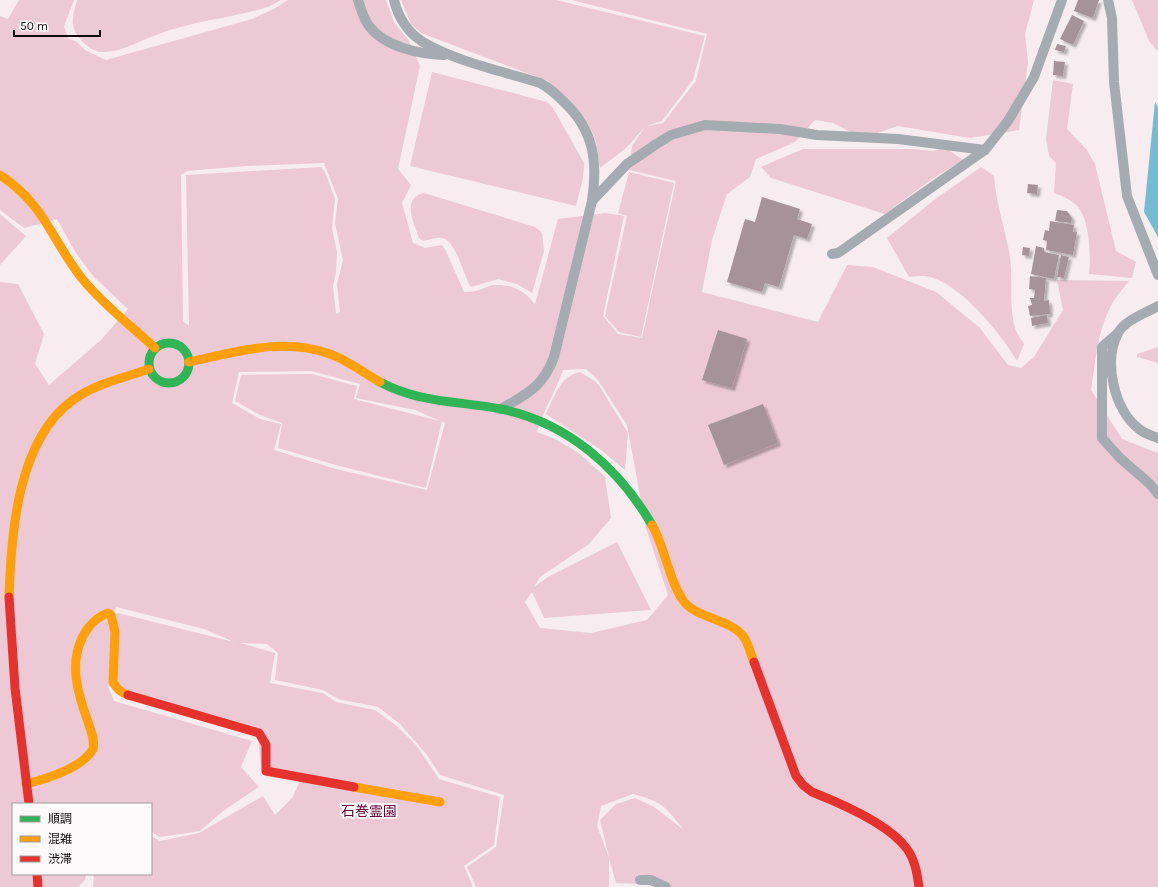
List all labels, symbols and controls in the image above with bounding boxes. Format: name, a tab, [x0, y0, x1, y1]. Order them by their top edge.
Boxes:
scale bar	[14, 12, 100, 38]
text: 50 m	[20, 19, 48, 33]
legend	[12, 803, 152, 875]
park label: 石巻霊園	[341, 803, 397, 820]
text: 順調	[48, 812, 72, 826]
text: 混雑	[48, 832, 72, 846]
text: 渋滞	[48, 852, 72, 866]

